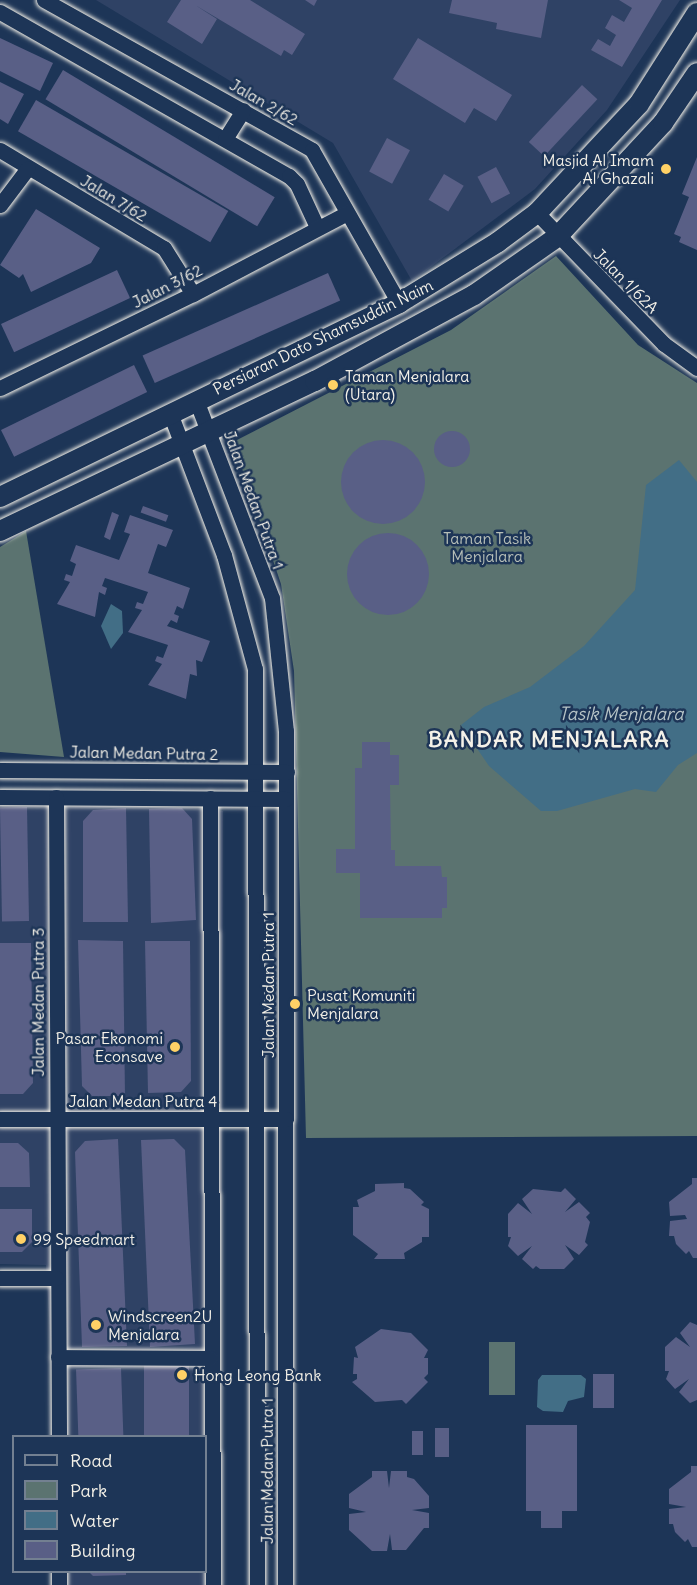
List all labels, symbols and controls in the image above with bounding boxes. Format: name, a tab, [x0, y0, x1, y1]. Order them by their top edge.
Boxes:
street label: Jalan 2/62	[226, 75, 302, 129]
place label: Masjid Al Imam Al Ghazali	[543, 150, 654, 188]
marker: Masjid Al Imam Al Ghazali	[659, 162, 673, 176]
street label: Jalan 7/62	[77, 171, 151, 225]
street label: Jalan 1/62A	[590, 245, 662, 317]
street label: Jalan 3/62	[129, 260, 205, 312]
street label: Persiaran Dato Shamsuddin Naim	[210, 275, 436, 399]
place label: Taman Menjalara (Utara)	[345, 366, 469, 404]
marker: Taman Menjalara (Utara)	[326, 378, 340, 392]
street label: Jalan Medan Putra 1	[220, 428, 288, 572]
park label: Taman Tasik Menjalara	[443, 528, 531, 566]
water label: Tasik Menjalara	[559, 703, 683, 725]
district label: BANDAR MENJALARA	[428, 727, 670, 753]
street label: Jalan Medan Putra 2	[70, 742, 218, 764]
street label: Jalan Medan Putra 1	[258, 912, 278, 1058]
street label: Jalan Medan Putra 3	[28, 928, 48, 1076]
place label: Pusat Komuniti Menjalara	[307, 985, 415, 1023]
marker: Pusat Komuniti Menjalara	[288, 997, 302, 1011]
place label: Pasar Ekonomi Econsave	[56, 1028, 163, 1066]
marker: Pasar Ekonomi Econsave	[168, 1040, 182, 1054]
street label: Jalan Medan Putra 4	[68, 1091, 218, 1111]
place label: 99 Speedmart	[33, 1229, 135, 1249]
marker: 99 Speedmart	[14, 1232, 28, 1246]
place label: Windscreen2U Menjalara	[108, 1306, 212, 1344]
marker: Windscreen2U Menjalara	[89, 1318, 103, 1332]
place label: Hong Leong Bank	[194, 1365, 321, 1385]
marker: Hong Leong Bank	[175, 1368, 189, 1382]
street label: Jalan Medan Putra 1	[257, 1398, 277, 1544]
legend	[12, 1435, 207, 1573]
text: Road	[70, 1449, 112, 1472]
text: Park	[70, 1479, 107, 1502]
text: Water	[70, 1509, 119, 1532]
text: Building	[70, 1539, 135, 1562]

